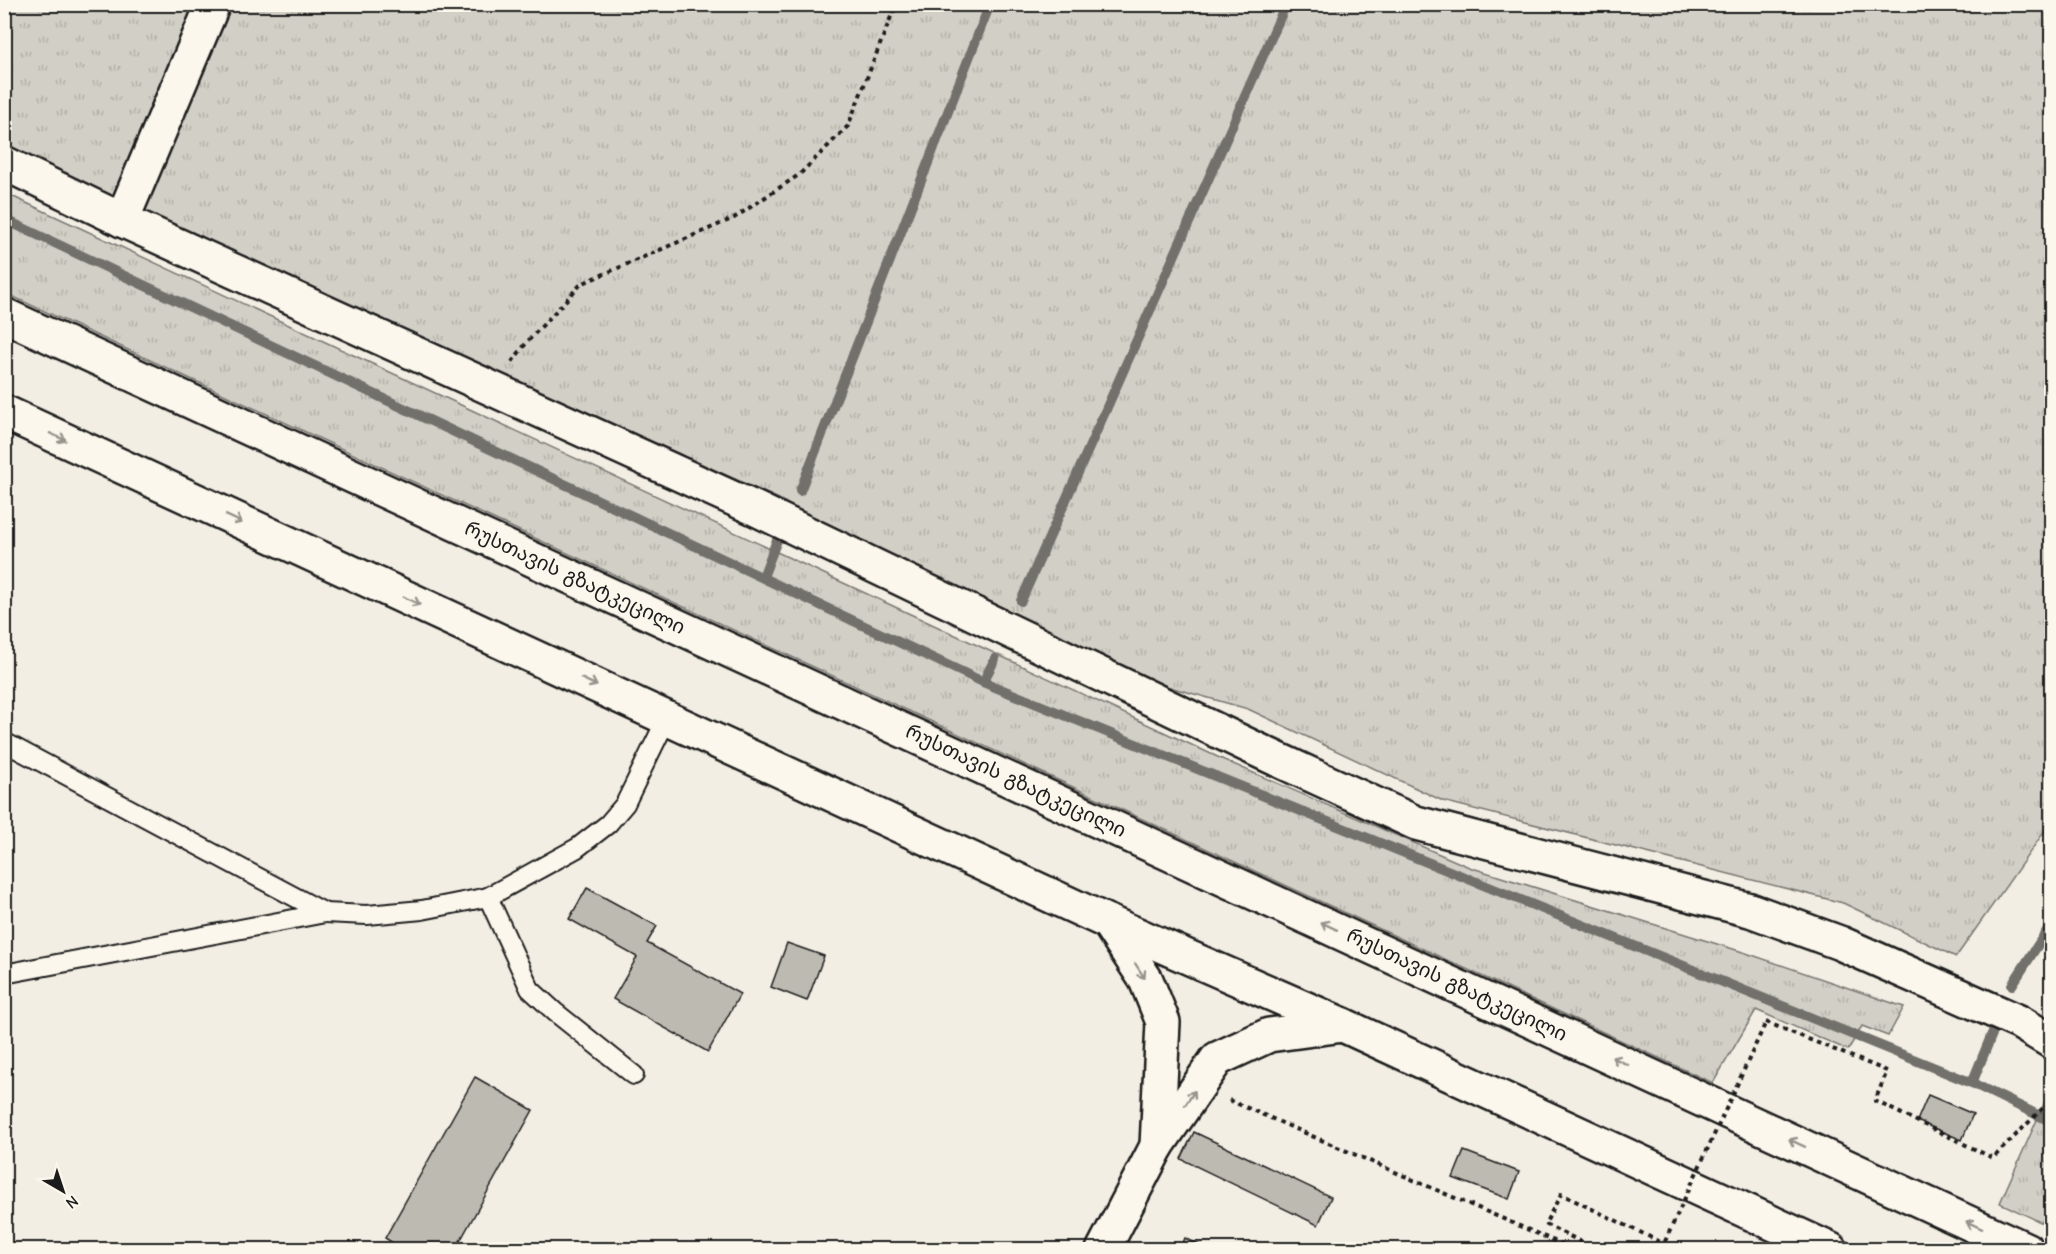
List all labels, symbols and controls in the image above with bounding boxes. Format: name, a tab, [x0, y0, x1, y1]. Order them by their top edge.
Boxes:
one-way arrow	[48, 432, 66, 444]
one-way arrow	[225, 514, 243, 525]
street label: რუსთავის გზატკეცილი	[461, 517, 689, 640]
one-way arrow	[402, 595, 420, 607]
one-way arrow	[579, 677, 597, 689]
street label: რუსთავის გზატკეცილი	[902, 720, 1130, 843]
one-way arrow	[1321, 919, 1339, 931]
street label: რუსთავის გზატკეცილი	[1343, 924, 1571, 1047]
one-way arrow	[1134, 962, 1146, 979]
one-way arrow	[1612, 1054, 1630, 1066]
one-way arrow	[1184, 1090, 1196, 1106]
one-way arrow	[1788, 1137, 1807, 1148]
north arrow	[33, 1161, 93, 1221]
text: N	[62, 1192, 82, 1212]
one-way arrow	[1965, 1219, 1983, 1230]

